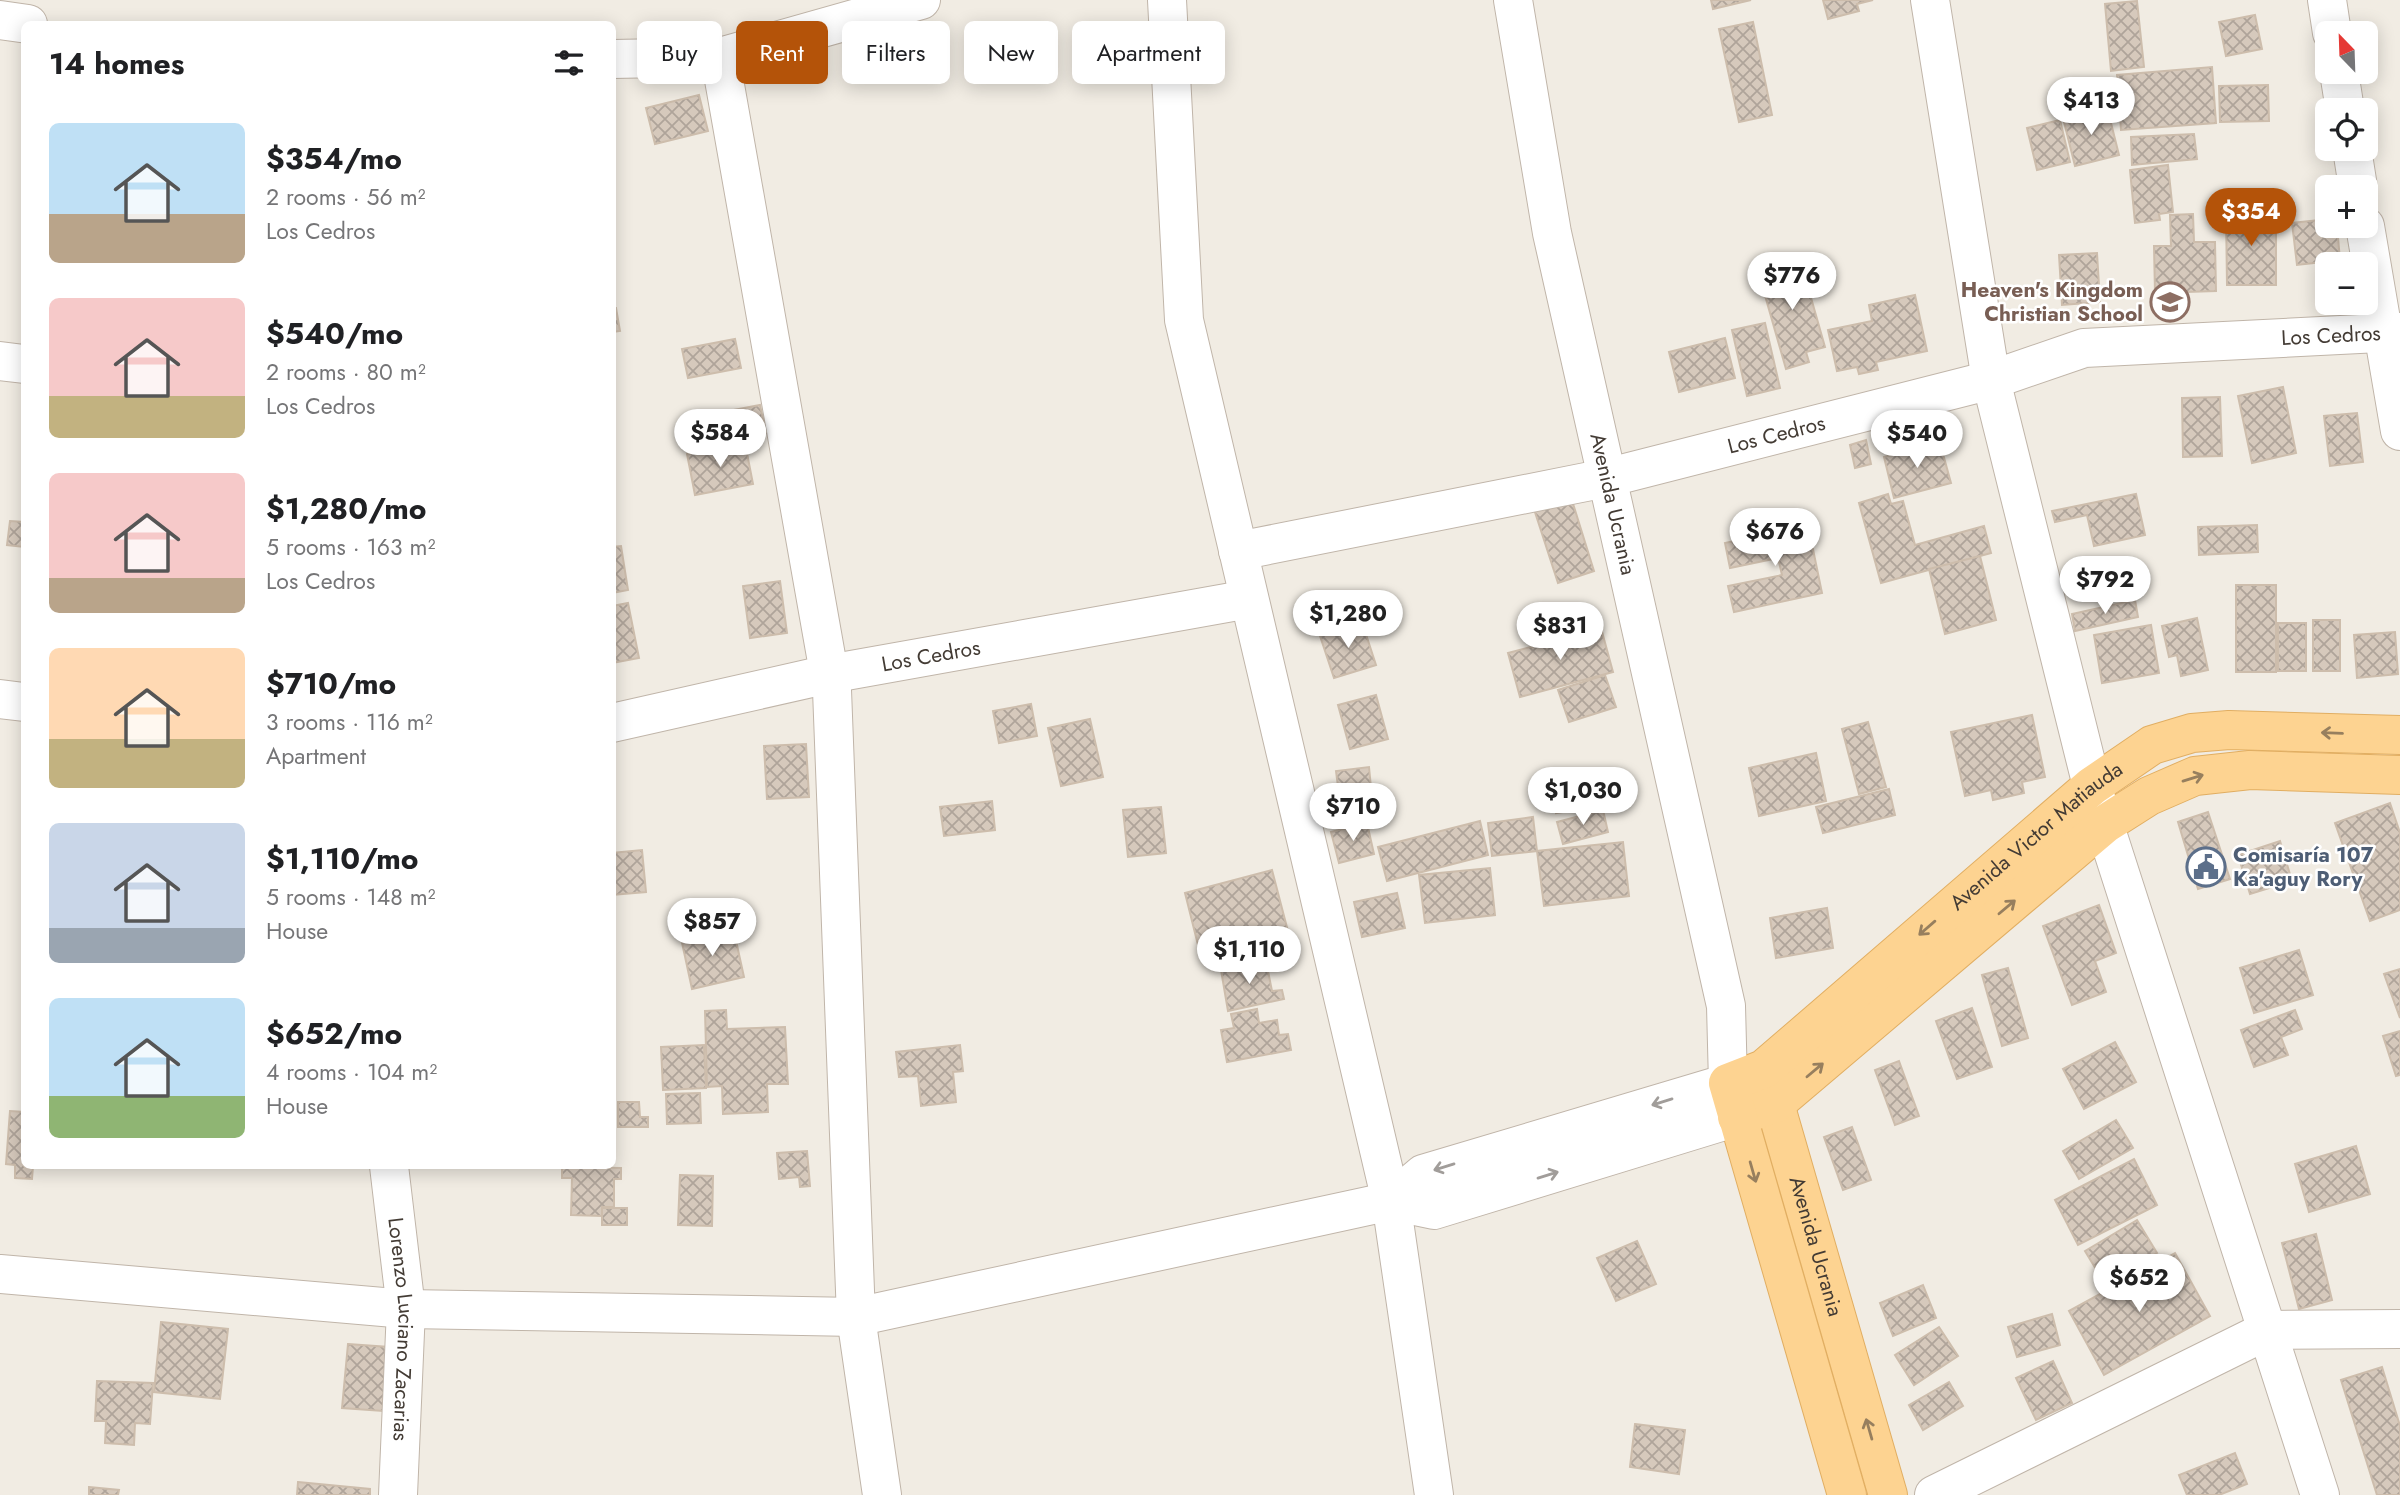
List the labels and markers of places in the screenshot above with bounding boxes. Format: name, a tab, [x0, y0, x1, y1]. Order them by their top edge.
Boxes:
pin: $413	[2050, 78, 2132, 137]
pin: $354	[2210, 188, 2292, 248]
pin: $776	[1751, 252, 1833, 312]
place label: Heaven's Kingdom Christian School	[1961, 275, 2143, 329]
school or university icon: Heaven's Kingdom Christian School	[2149, 281, 2191, 323]
pin: $584	[679, 410, 761, 469]
pin: $540	[1876, 410, 1958, 470]
pin: $676	[1734, 508, 1816, 568]
pin: $792	[2064, 556, 2146, 616]
pin: $1,280	[1291, 590, 1405, 650]
pin: $831	[1519, 602, 1601, 662]
pin: $1,030	[1526, 768, 1640, 827]
pin: $710	[1312, 784, 1394, 843]
place label: Comisaría 107 Ka'aguy Rory	[2233, 840, 2374, 894]
public building icon: Comisaría 107 Ka'aguy Rory	[2185, 846, 2227, 888]
pin: $857	[671, 898, 753, 958]
pin: $1,110	[1192, 926, 1306, 986]
pin: $652	[2098, 1254, 2180, 1314]

